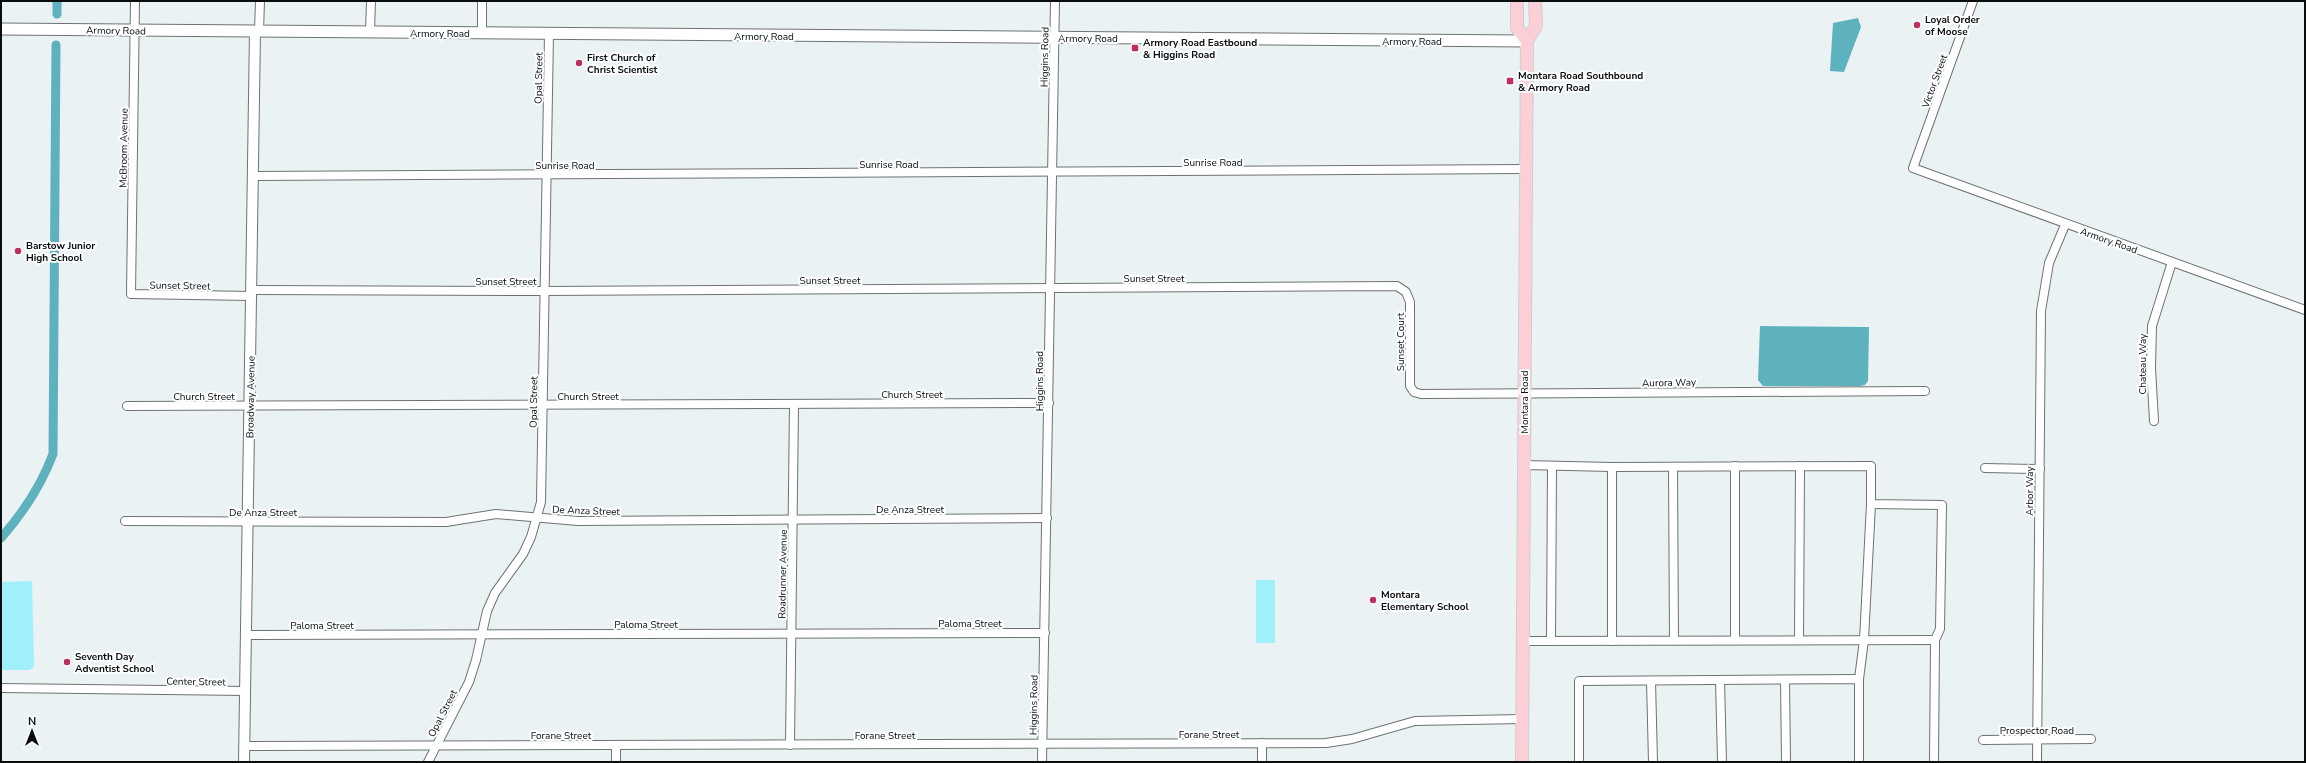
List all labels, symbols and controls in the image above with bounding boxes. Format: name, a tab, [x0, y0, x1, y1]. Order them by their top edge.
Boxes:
place label: Loyal Order of Moose	[1925, 13, 1980, 39]
marker: Loyal Order of Moose	[1912, 20, 1922, 30]
street label: Armory Road	[86, 23, 146, 39]
street label: Armory Road	[410, 27, 470, 41]
street label: Higgins Road	[1037, 27, 1053, 87]
street label: Armory Road	[734, 30, 794, 44]
street label: Armory Road	[1058, 32, 1118, 46]
street label: Armory Road	[1382, 35, 1442, 49]
place label: Armory Road Eastbound & Higgins Road	[1143, 36, 1257, 62]
marker: Armory Road Eastbound & Higgins Road	[1130, 43, 1140, 53]
place label: First Church of Christ Scientist	[587, 51, 658, 77]
street label: Opal Street	[532, 52, 546, 104]
street label: Victor Street	[1918, 52, 1951, 111]
marker: First Church of Christ Scientist	[574, 58, 584, 68]
place label: Montara Road Southbound & Armory Road	[1518, 69, 1643, 95]
marker: Montara Road Southbound & Armory Road	[1505, 76, 1515, 86]
street label: McBroom Avenue	[116, 108, 132, 188]
street label: Sunrise Road	[1183, 156, 1243, 170]
street label: Sunrise Road	[859, 158, 919, 172]
street label: Sunrise Road	[535, 159, 595, 173]
street label: Armory Road	[2078, 225, 2139, 257]
place label: Barstow Junior High School	[26, 239, 95, 265]
marker: Barstow Junior High School	[13, 246, 23, 256]
street label: Sunset Street	[1124, 272, 1185, 286]
street label: Sunset Street	[800, 274, 861, 288]
street label: Sunset Street	[476, 275, 537, 289]
street label: Sunset Street	[149, 278, 211, 294]
street label: Sunset Court	[1394, 312, 1408, 371]
street label: Chateau Way	[2136, 333, 2150, 394]
street label: Higgins Road	[1033, 351, 1047, 411]
street label: Broadway Avenue	[243, 356, 259, 438]
street label: Montara Road	[1518, 370, 1532, 434]
street label: Opal Street	[527, 376, 541, 428]
street label: Aurora Way	[1642, 376, 1697, 390]
street label: Church Street	[881, 388, 943, 402]
street label: Church Street	[173, 390, 235, 404]
street label: Church Street	[557, 390, 619, 404]
street label: Arbor Way	[2023, 466, 2037, 516]
street label: De Anza Street	[552, 503, 621, 519]
street label: De Anza Street	[876, 503, 945, 517]
street label: De Anza Street	[229, 506, 298, 520]
street label: Roadrunner Avenue	[775, 529, 791, 619]
place label: Montara Elementary School	[1381, 588, 1469, 614]
marker: Montara Elementary School	[1368, 595, 1378, 605]
street label: Paloma Street	[938, 617, 1002, 631]
street label: Paloma Street	[614, 618, 678, 632]
street label: Paloma Street	[290, 619, 354, 633]
place label: Seventh Day Adventist School	[75, 650, 155, 676]
marker: Seventh Day Adventist School	[62, 657, 72, 667]
street label: Center Street	[166, 674, 226, 690]
street label: Higgins Road	[1026, 675, 1042, 735]
street label: Opal Street	[425, 687, 461, 740]
north arrow	[12, 711, 52, 751]
text: N	[28, 714, 36, 729]
street label: Prospector Road	[2000, 724, 2074, 738]
street label: Forane Street	[1179, 728, 1240, 742]
street label: Forane Street	[531, 729, 592, 743]
street label: Forane Street	[855, 729, 916, 743]

